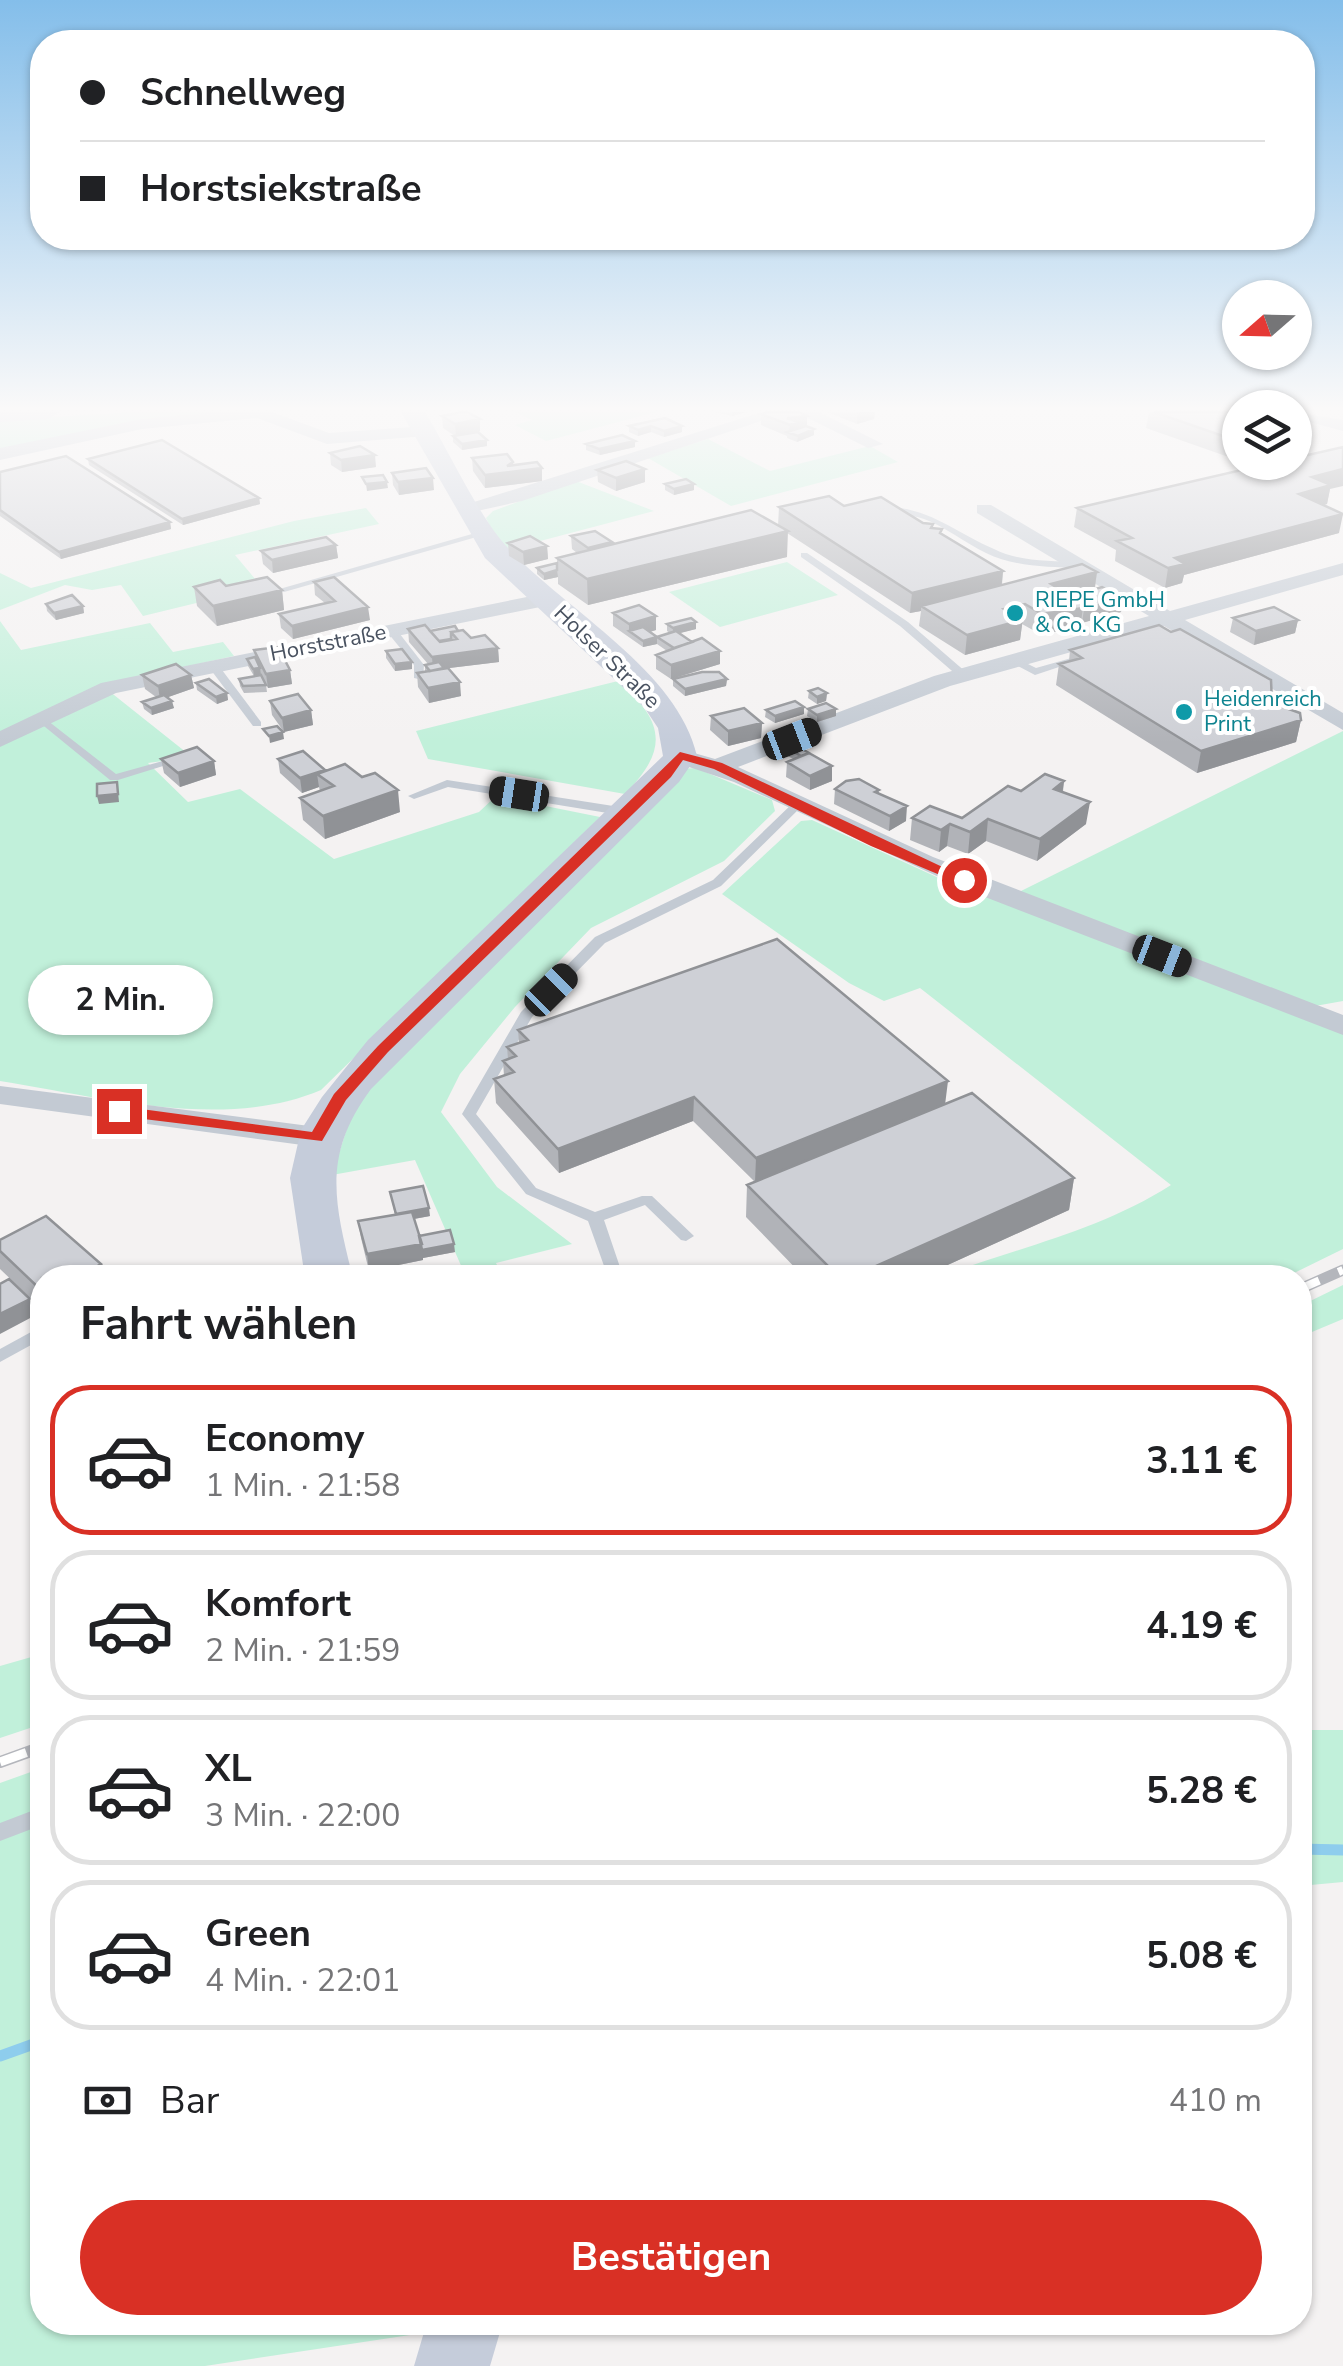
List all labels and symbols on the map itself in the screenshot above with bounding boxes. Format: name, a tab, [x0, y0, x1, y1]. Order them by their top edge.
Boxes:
north arrow	[1222, 280, 1312, 370]
place label: RIEPE GmbH & Co. KG	[1035, 585, 1165, 640]
street label: Holser Straße	[547, 599, 667, 715]
marker: RIEPE GmbH & Co. KG	[1004, 602, 1026, 624]
street label: Horststraße	[267, 617, 389, 669]
place label: Heidenreich Print	[1204, 684, 1322, 739]
marker: Heidenreich Print	[1173, 701, 1195, 723]
car	[759, 714, 825, 764]
car	[487, 774, 551, 814]
route start	[942, 858, 987, 903]
car	[1129, 931, 1195, 981]
car	[519, 958, 583, 1022]
callout: 2 Min.	[27, 966, 212, 1036]
route end	[97, 1089, 142, 1134]

